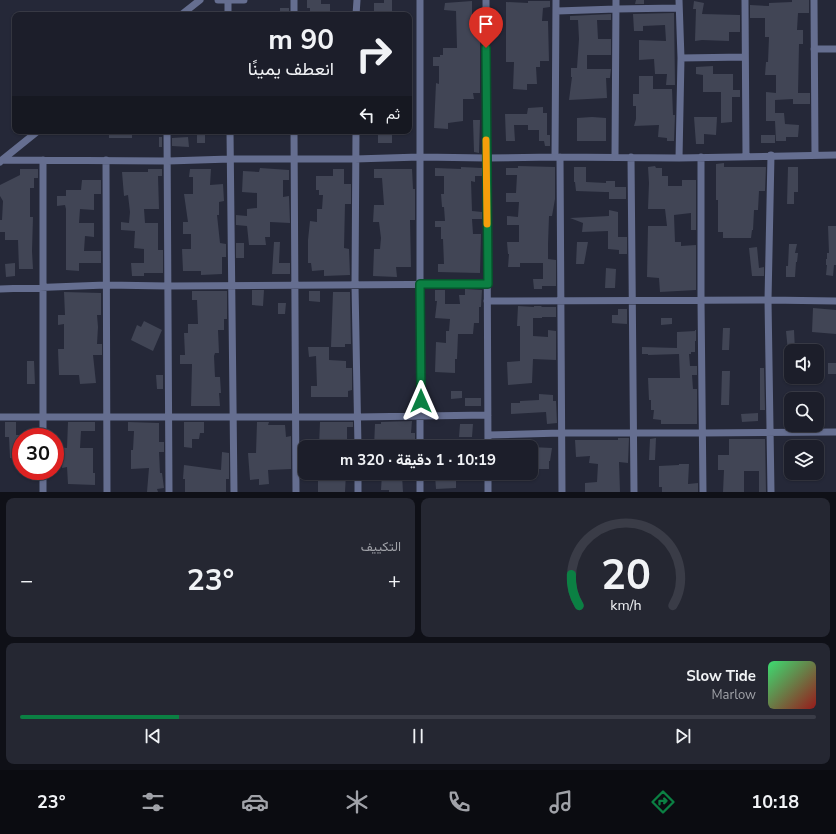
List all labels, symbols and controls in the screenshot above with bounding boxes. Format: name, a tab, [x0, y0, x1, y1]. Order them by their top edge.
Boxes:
pin	[469, 7.0, 503, 48]
icon: arrive	[475, 13, 497, 35]
text: 90 m	[268, 21, 334, 59]
icon: right	[348, 28, 400, 80]
text: انعطف يمينًا	[248, 57, 334, 81]
icon: left	[356, 104, 378, 126]
text: ثم	[386, 104, 400, 124]
map controls	[784, 344, 824, 480]
button: sound	[784, 344, 824, 384]
position arrow	[400, 380, 442, 422]
button: search	[784, 392, 824, 432]
speed limit sign: 30	[12, 428, 64, 480]
button: layers	[784, 440, 824, 480]
text: 10:19 · 1 دقيقة · 320 m	[340, 450, 496, 470]
text: التكييف	[361, 538, 401, 556]
text: 20	[601, 546, 650, 603]
text: 23°	[187, 560, 234, 601]
text: −	[20, 566, 33, 596]
text: +	[388, 566, 401, 596]
text: km/h	[610, 595, 641, 614]
text: Slow Tide	[686, 666, 756, 686]
text: Marlow	[711, 686, 756, 704]
icon: previous	[142, 725, 164, 747]
icon: pause	[407, 725, 429, 747]
icon: next	[672, 725, 694, 747]
icon: filters	[139, 788, 167, 816]
icon: car	[241, 788, 269, 816]
icon: climate	[343, 788, 371, 816]
icon: phone	[445, 788, 473, 816]
icon: music	[547, 788, 575, 816]
icon: directions	[649, 788, 677, 816]
text: 23°	[37, 790, 65, 814]
text: 10:18	[751, 790, 799, 814]

